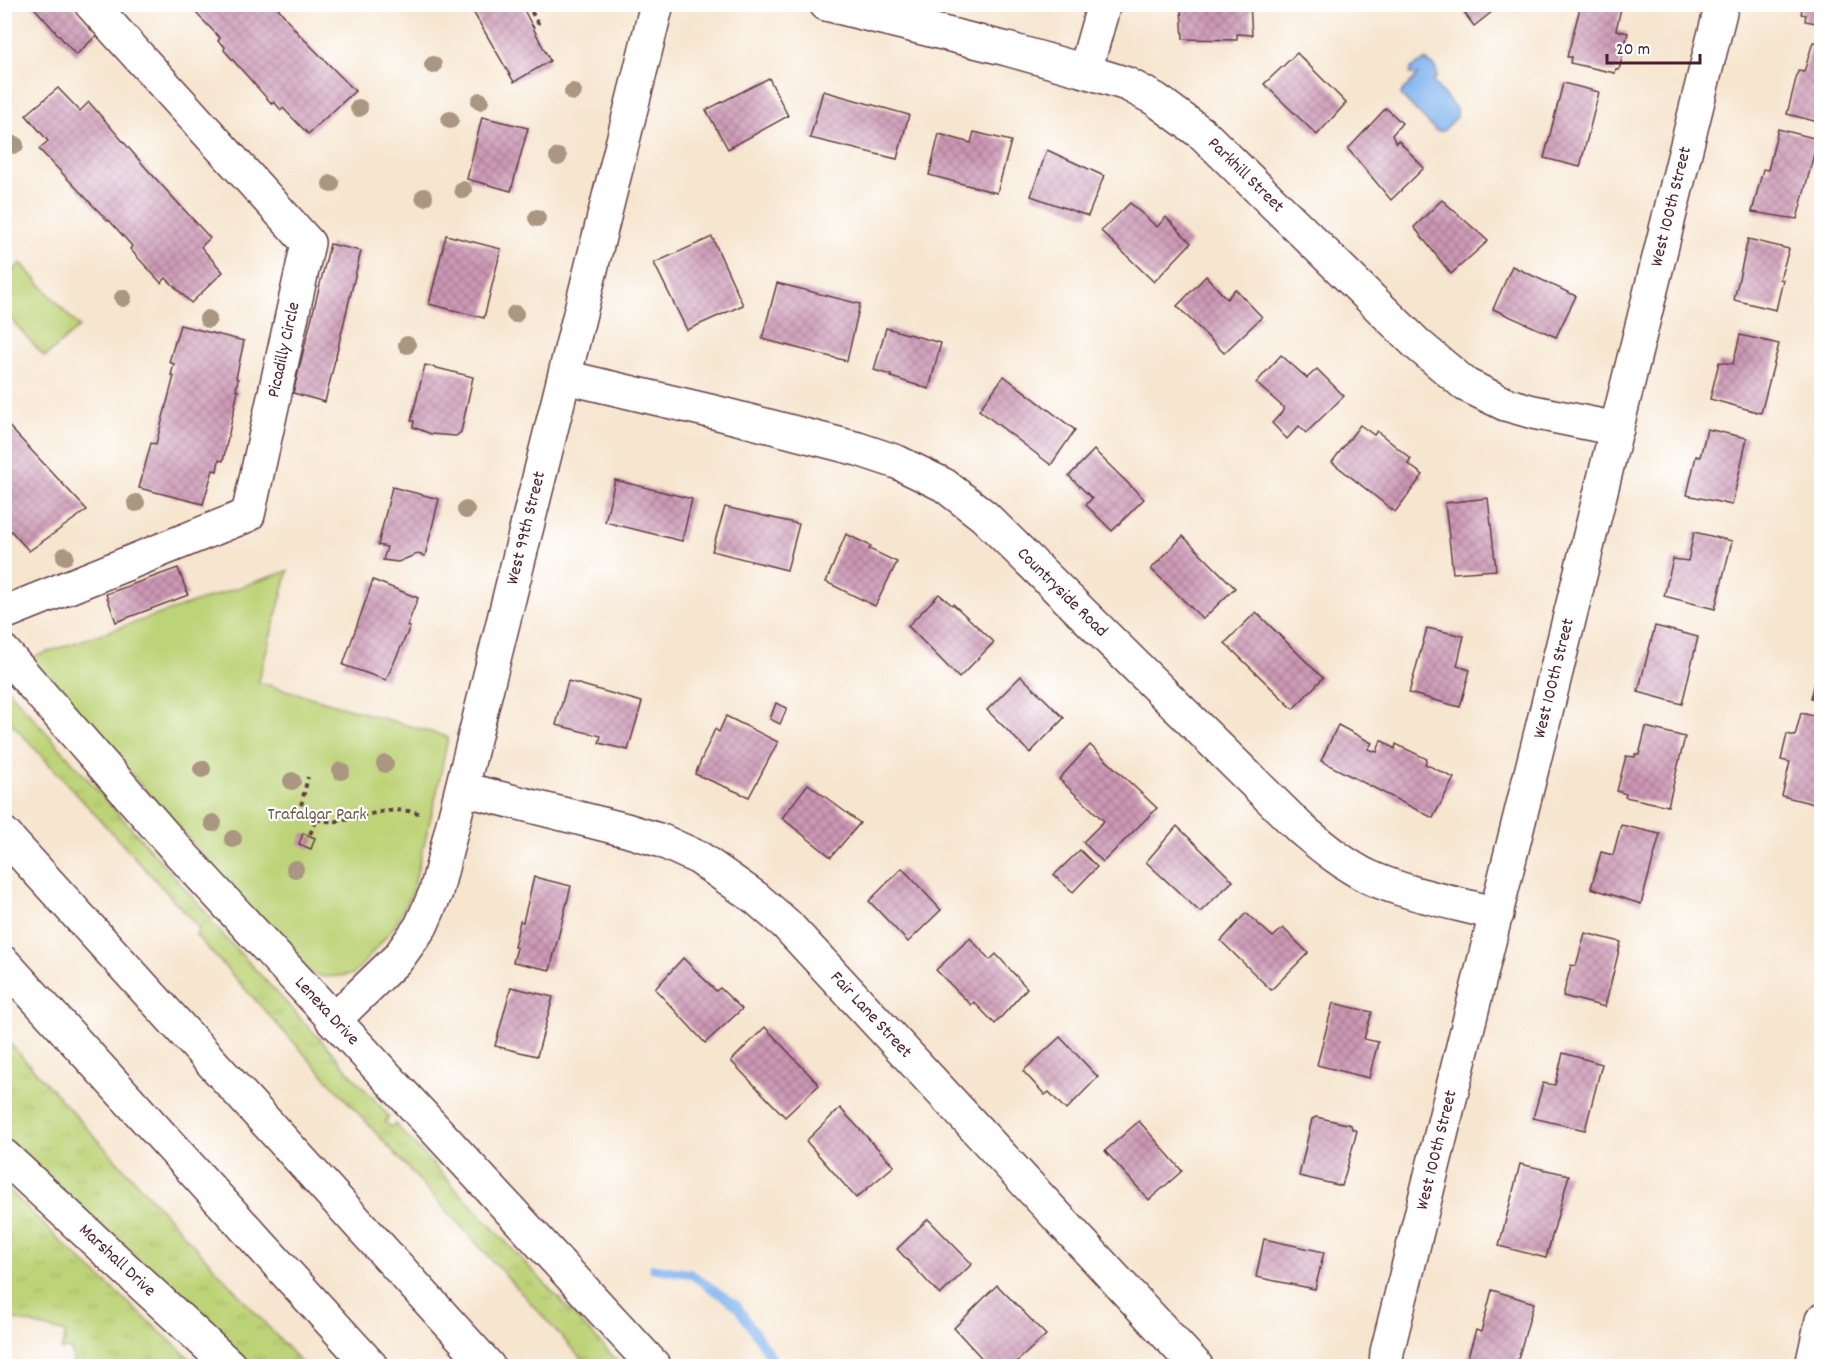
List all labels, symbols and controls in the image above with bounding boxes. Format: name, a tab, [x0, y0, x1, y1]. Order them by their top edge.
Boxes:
scale bar	[1607, 27, 1700, 65]
text: 20 m	[1616, 38, 1650, 63]
street label: Parkhill Street	[1201, 132, 1290, 219]
street label: West 100th Street	[1645, 144, 1699, 270]
street label: Picadilly Circle	[262, 300, 307, 400]
street label: West 99th Street	[500, 469, 553, 587]
street label: Countryside Road	[1011, 542, 1113, 643]
street label: West 100th Street	[1527, 615, 1581, 741]
park label: Trafalgar Park	[267, 803, 367, 828]
street label: Fair Lane Street	[824, 966, 917, 1064]
street label: Lenexa Drive	[288, 972, 365, 1051]
street label: West 100th Street	[1410, 1087, 1464, 1213]
street label: Marshall Drive	[73, 1219, 161, 1303]

